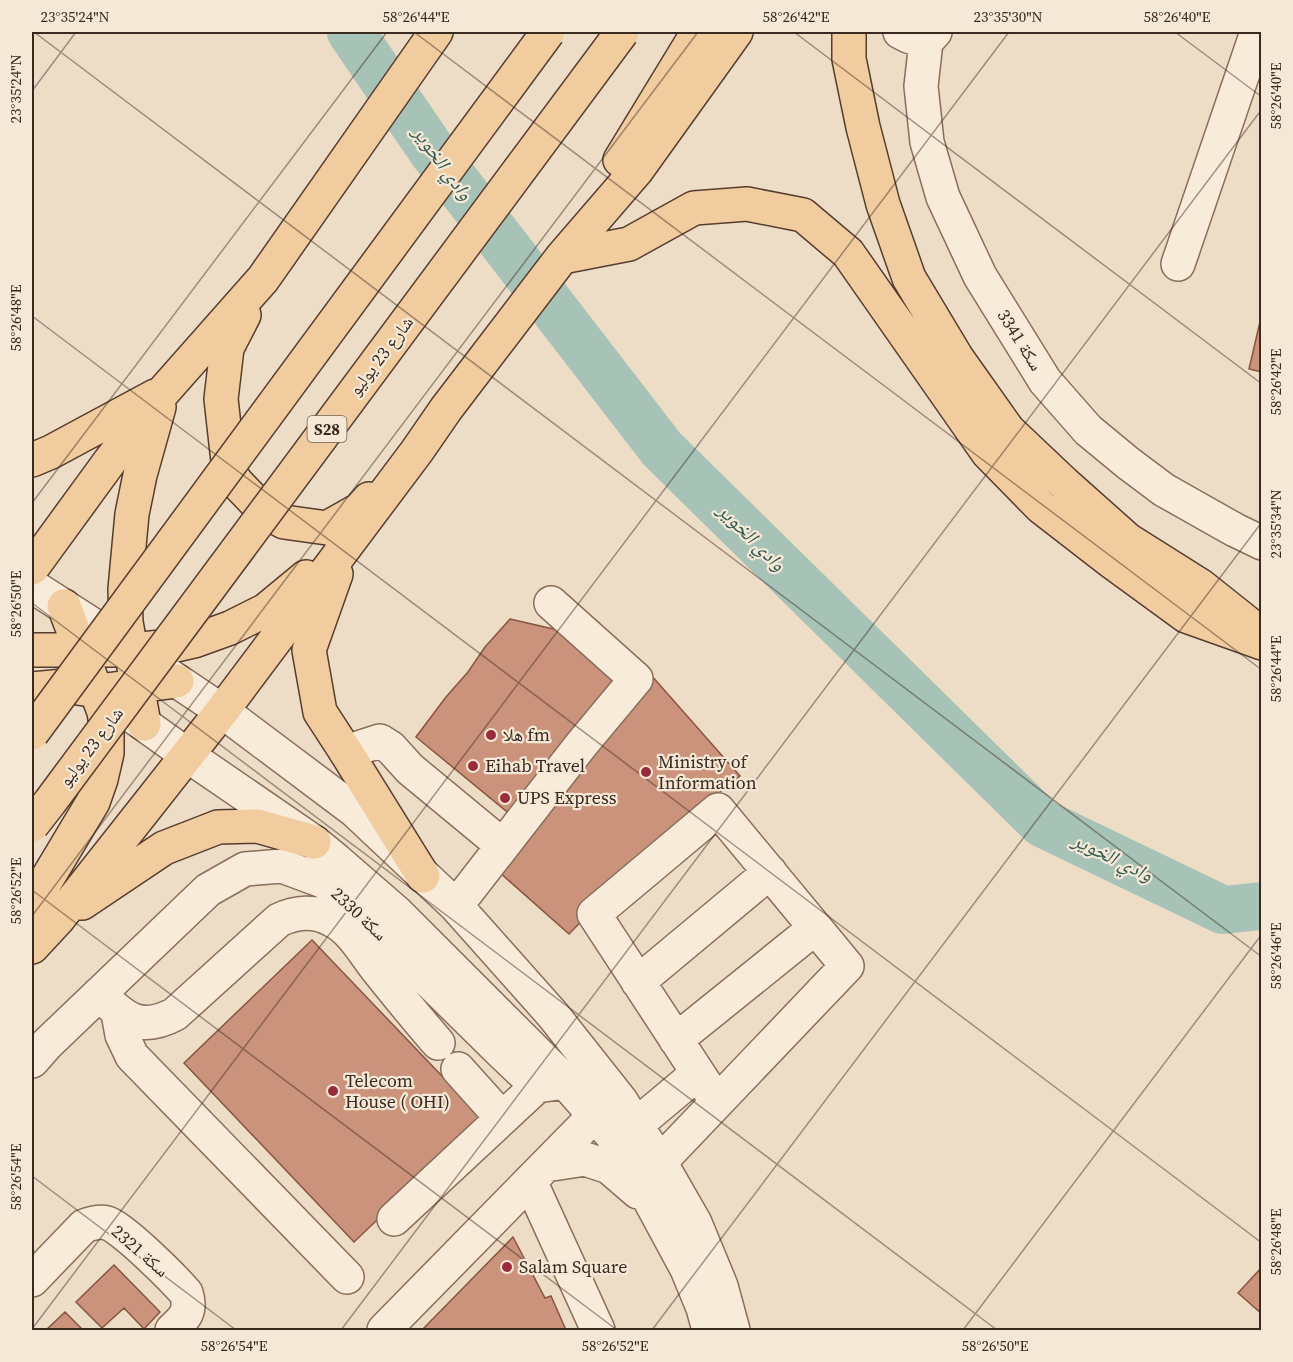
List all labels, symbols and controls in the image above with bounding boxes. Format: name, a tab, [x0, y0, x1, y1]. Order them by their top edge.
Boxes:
text: 23°35'24"N	[40, 6, 110, 27]
text: 58°26'44"E	[382, 6, 450, 27]
text: 58°26'42"E	[762, 6, 830, 27]
text: 23°35'30"N	[973, 6, 1043, 27]
text: 58°26'40"E	[1143, 6, 1211, 27]
text: 23°35'24"N	[5, 54, 26, 124]
text: 58°26'40"E	[1265, 62, 1286, 130]
water label: وادي الخوير	[404, 118, 480, 207]
text: 58°26'48"E	[5, 284, 26, 352]
street label: سكة 3341	[992, 304, 1049, 375]
street label: شارع 23 يوليو	[342, 311, 419, 401]
text: 58°26'42"E	[1265, 348, 1286, 416]
road number: S28	[308, 416, 346, 442]
text: 23°35'34"N	[1265, 489, 1286, 559]
water label: وادي الخوير	[709, 495, 792, 579]
text: 58°26'50"E	[5, 570, 26, 638]
text: 58°26'44"E	[1265, 635, 1286, 703]
street label: شارع 23 يوليو	[52, 702, 129, 792]
place label: هلا fm	[503, 722, 550, 747]
marker: هلا fm	[484, 728, 498, 742]
place label: Ministry of Information	[658, 749, 757, 795]
place label: Eihab Travel	[485, 753, 585, 778]
marker: Eihab Travel	[466, 759, 480, 773]
marker: Ministry of Information	[639, 765, 653, 779]
place label: UPS Express	[517, 785, 617, 810]
marker: UPS Express	[498, 791, 512, 805]
water label: وادي الخوير	[1065, 825, 1158, 890]
text: 58°26'52"E	[5, 857, 26, 925]
street label: سكة 2330	[326, 881, 393, 946]
text: 58°26'46"E	[1265, 922, 1286, 990]
place label: Telecom House ( OHI)	[345, 1068, 450, 1114]
marker: Telecom House ( OHI)	[326, 1084, 340, 1098]
text: 58°26'54"E	[5, 1143, 26, 1211]
text: 58°26'48"E	[1265, 1208, 1286, 1276]
street label: سكة 2321	[106, 1219, 174, 1283]
place label: Salam Square	[519, 1254, 627, 1279]
marker: Salam Square	[500, 1260, 514, 1274]
text: 58°26'54"E	[200, 1335, 268, 1356]
text: 58°26'52"E	[581, 1335, 649, 1356]
text: 58°26'50"E	[961, 1335, 1029, 1356]

